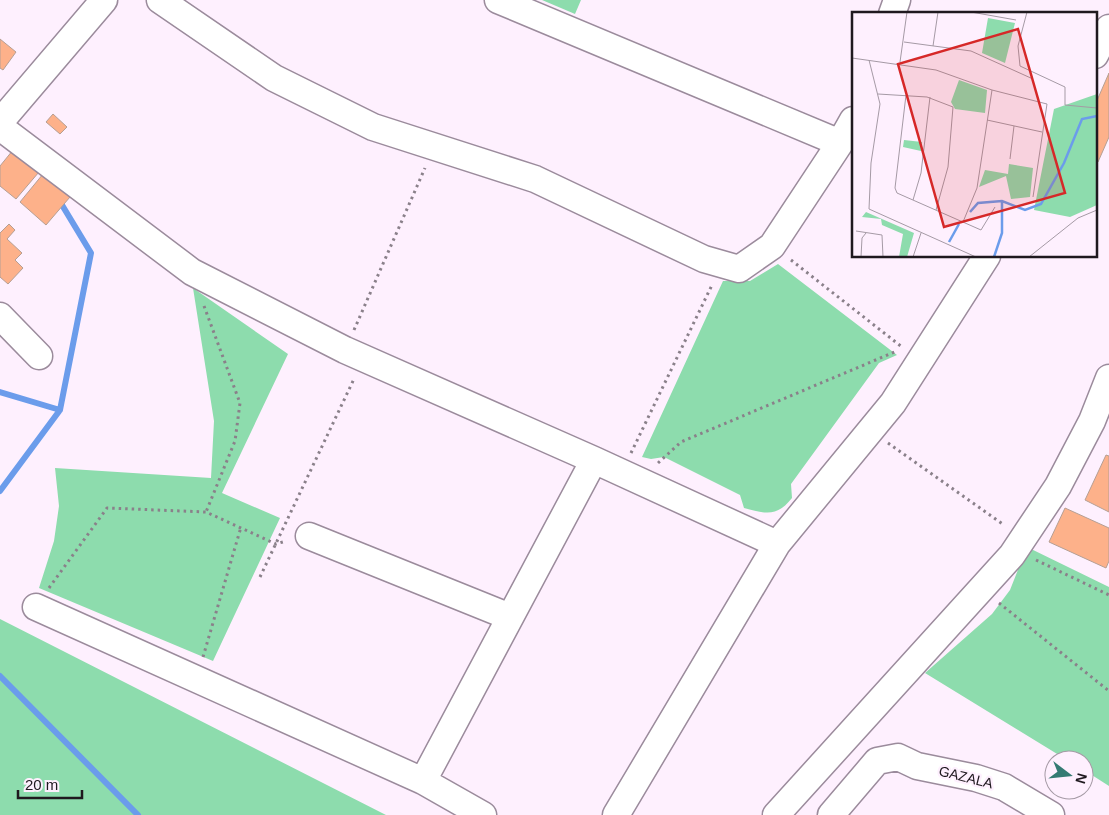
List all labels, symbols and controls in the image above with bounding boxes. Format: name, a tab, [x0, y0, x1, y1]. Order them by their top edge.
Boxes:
inset map	[852, 12, 1096, 258]
north arrow	[1044, 750, 1094, 800]
street label: GAZALA	[937, 763, 995, 792]
scale bar	[18, 768, 81, 800]
text: N	[1072, 772, 1091, 786]
text: 20 m	[25, 776, 58, 793]

